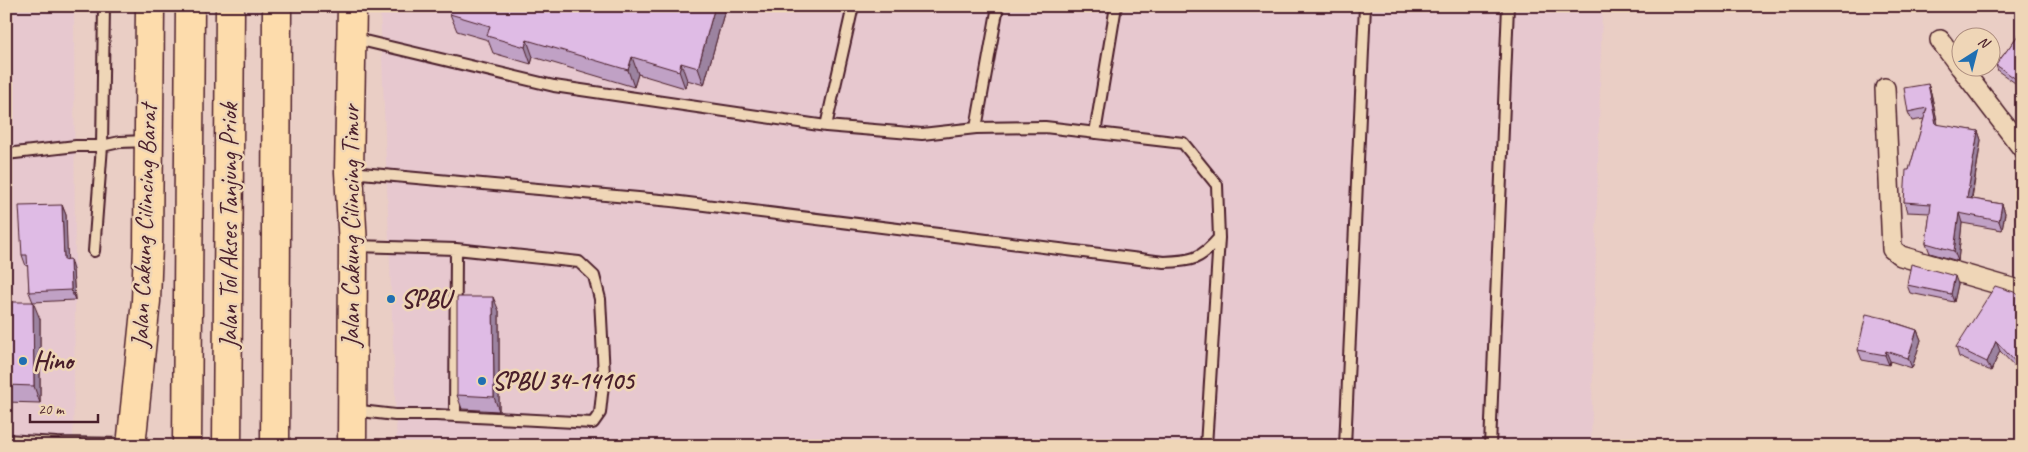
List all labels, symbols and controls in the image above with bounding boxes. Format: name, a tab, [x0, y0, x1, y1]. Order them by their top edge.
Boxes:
north arrow	[1950, 28, 2000, 78]
text: N	[1975, 32, 1994, 53]
street label: Jalan Cakung Cilincing Barat	[124, 100, 164, 349]
street label: Jalan Tol Akses Tanjung Priok	[213, 101, 245, 350]
street label: Jalan Cakung Cilincing Timur	[335, 103, 367, 348]
place label: SPBU	[401, 283, 455, 315]
marker: SPBU	[385, 293, 397, 305]
place label: Hino	[33, 345, 76, 377]
marker: Hino	[17, 355, 29, 367]
place label: SPBU 34-14105	[492, 365, 636, 397]
marker: SPBU 34-14105	[476, 375, 488, 387]
scale bar	[30, 392, 98, 424]
text: 20 m	[38, 400, 65, 419]

